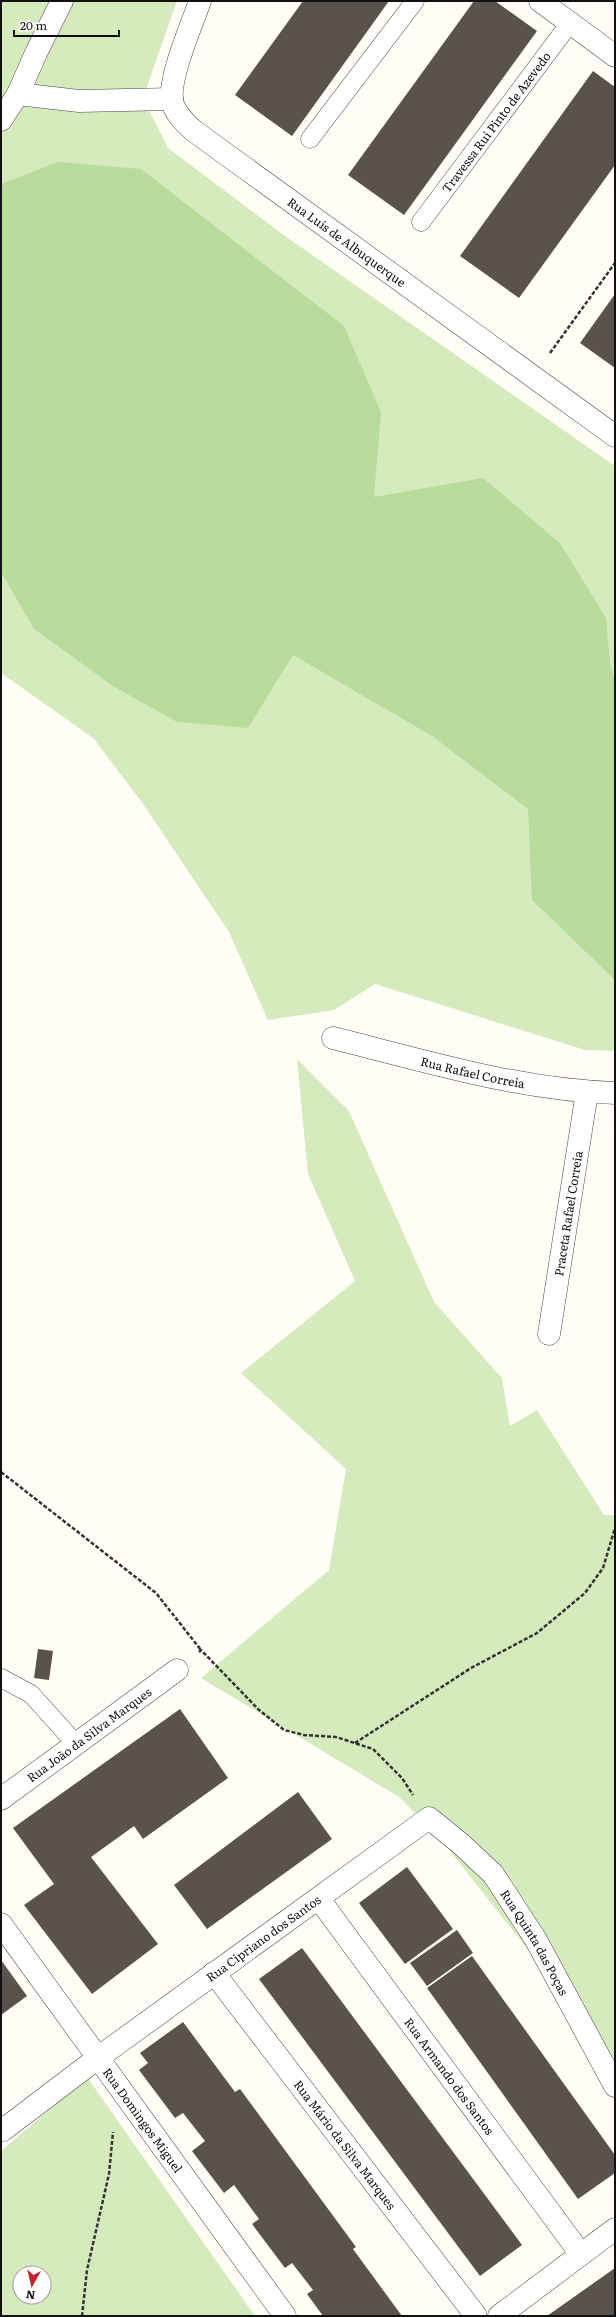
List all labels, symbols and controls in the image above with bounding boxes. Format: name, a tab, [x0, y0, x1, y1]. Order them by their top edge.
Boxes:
scale bar	[14, 12, 119, 38]
text: 20 m	[20, 16, 47, 34]
street label: Travessa Rui Pinto de Azevedo	[437, 48, 555, 196]
street label: Rua Luís de Albuquerque	[284, 193, 410, 291]
street label: Rua Rafael Correia	[419, 1052, 527, 1092]
street label: Praceta Rafael Correia	[549, 1149, 587, 1277]
street label: Rua João da Silva Marques	[23, 1682, 155, 1786]
street label: Rua Quinta das Poças	[496, 1886, 573, 1999]
street label: Rua Cipriano dos Santos	[202, 1890, 325, 1986]
street label: Rua Armando dos Santos	[400, 2014, 499, 2139]
street label: Rua Domingos Miguel	[99, 2064, 187, 2176]
street label: Rua Mário da Silva Marques	[290, 2076, 401, 2214]
north arrow	[12, 2265, 52, 2305]
text: N	[25, 2287, 36, 2304]

